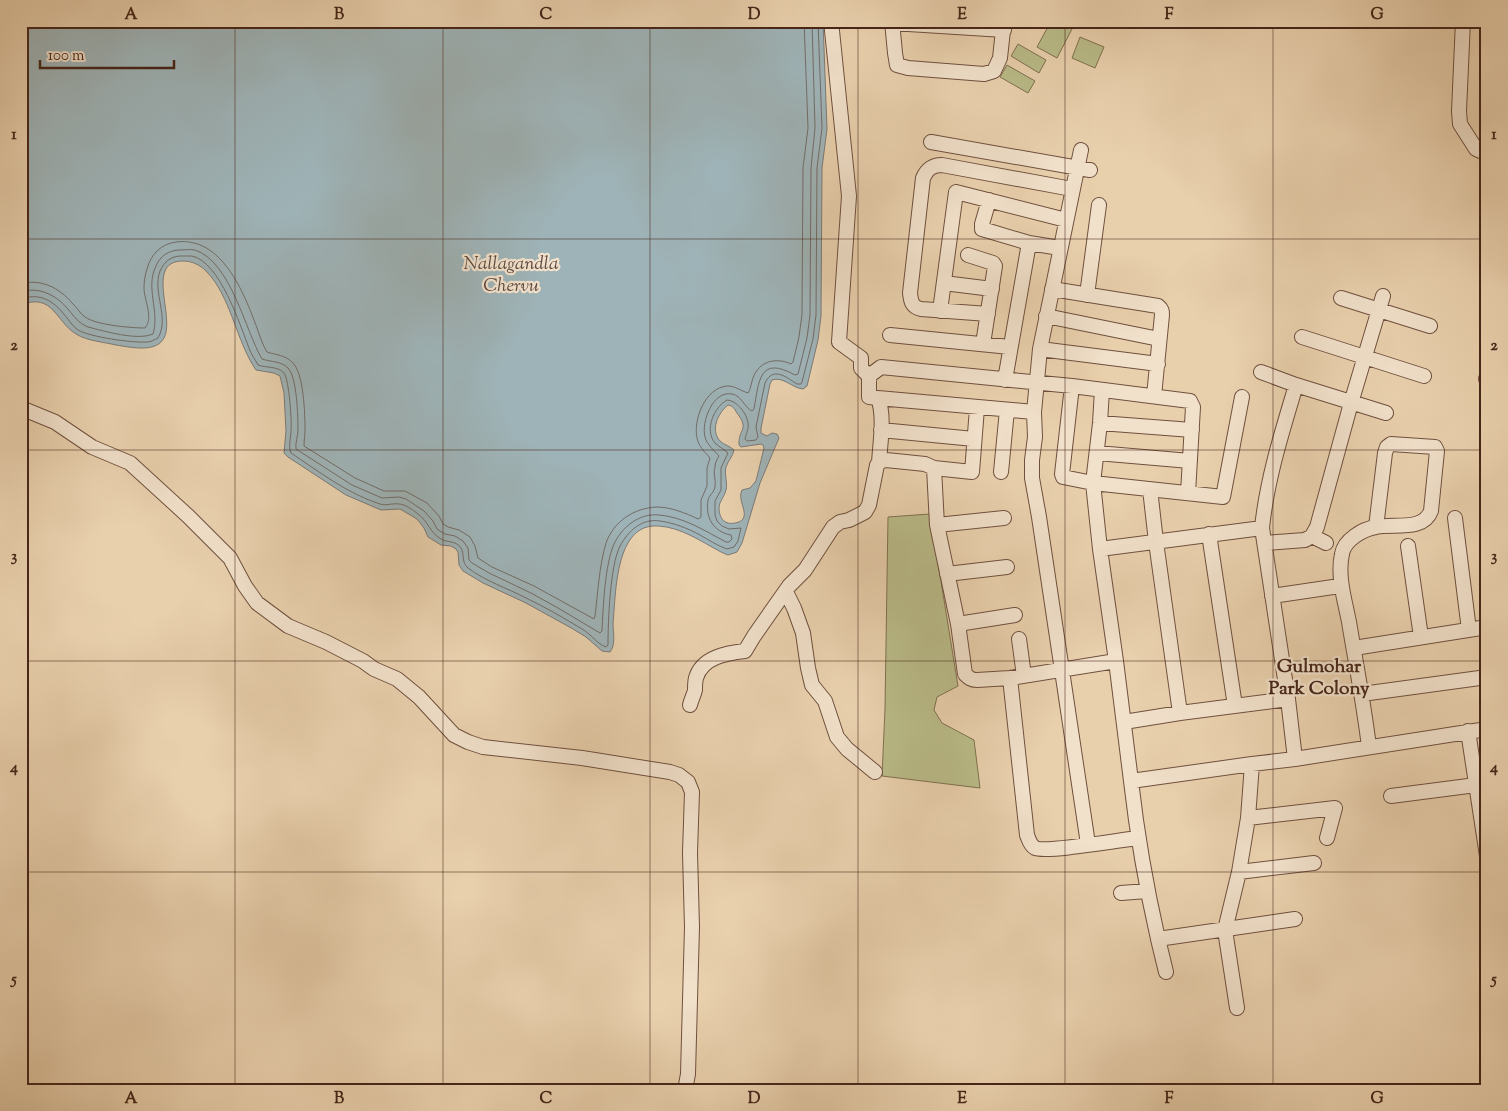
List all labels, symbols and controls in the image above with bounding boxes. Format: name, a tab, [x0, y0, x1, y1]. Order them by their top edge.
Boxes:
text: A	[125, 4, 138, 27]
text: B	[334, 4, 344, 27]
text: C	[540, 4, 553, 27]
text: D	[748, 4, 761, 27]
text: E	[957, 4, 967, 27]
text: F	[1165, 4, 1174, 27]
text: G	[1370, 4, 1384, 27]
scale bar	[40, 38, 174, 70]
text: 100 m	[48, 46, 85, 67]
text: 1	[11, 124, 17, 147]
text: 1	[1491, 124, 1497, 147]
water label: Nallagandla Chervu	[463, 251, 559, 300]
text: 2	[10, 335, 18, 358]
text: 2	[1490, 335, 1498, 358]
text: 3	[11, 546, 18, 569]
text: 3	[1491, 546, 1498, 569]
district label: Gulmohar Park Colony	[1268, 654, 1370, 703]
text: 4	[9, 757, 18, 780]
text: 4	[1489, 757, 1498, 780]
text: 5	[9, 969, 17, 992]
text: 5	[1489, 969, 1497, 992]
text: A	[125, 1088, 138, 1111]
text: B	[334, 1088, 344, 1111]
text: C	[540, 1088, 553, 1111]
text: D	[748, 1088, 761, 1111]
text: E	[957, 1088, 967, 1111]
text: F	[1165, 1088, 1174, 1111]
text: G	[1370, 1088, 1384, 1111]

